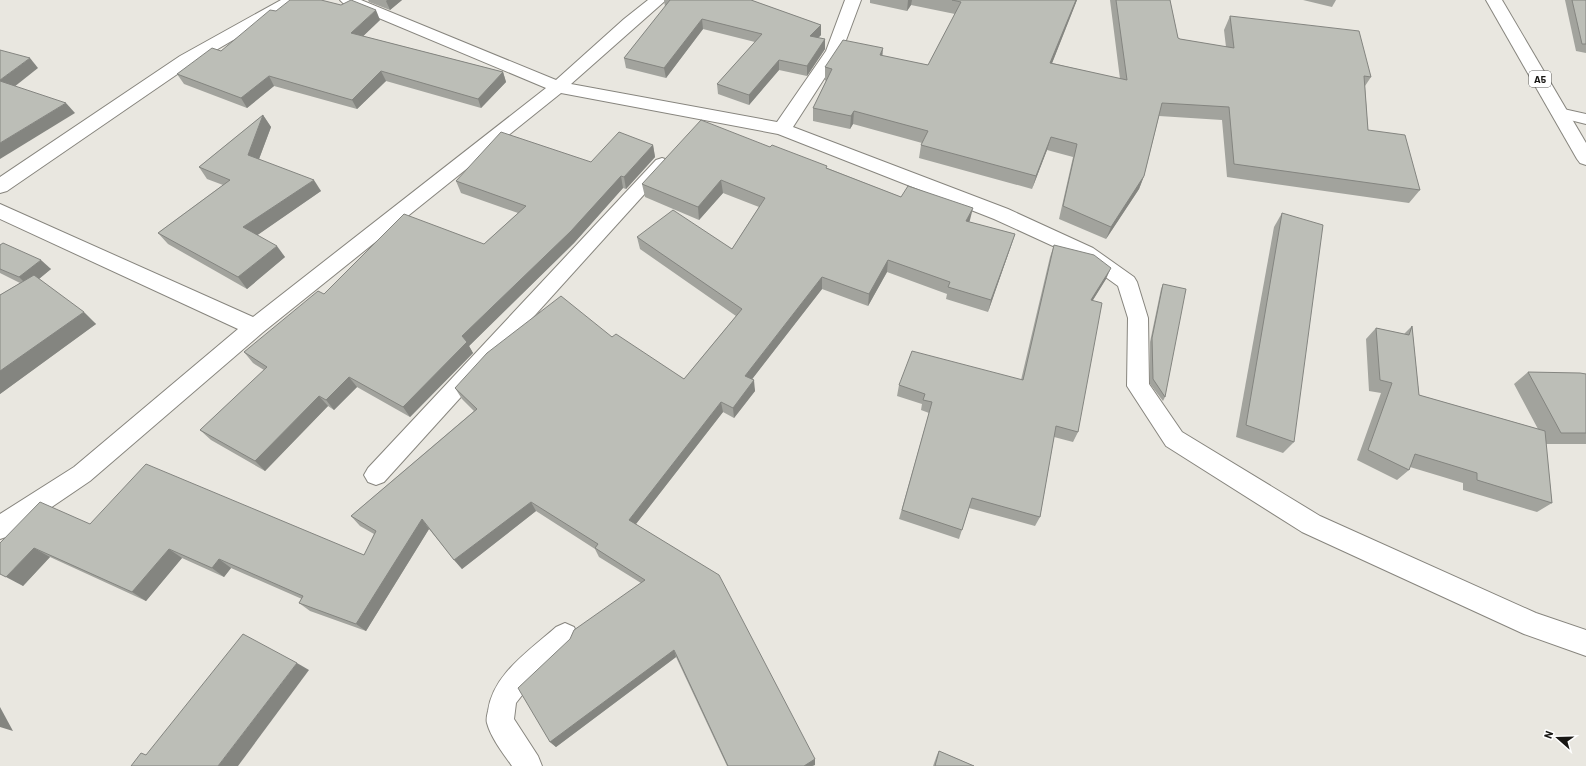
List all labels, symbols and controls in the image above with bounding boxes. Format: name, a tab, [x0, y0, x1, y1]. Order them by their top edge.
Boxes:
road number: A5	[1529, 71, 1551, 87]
north arrow	[1538, 718, 1578, 758]
text: N	[1541, 729, 1555, 740]

